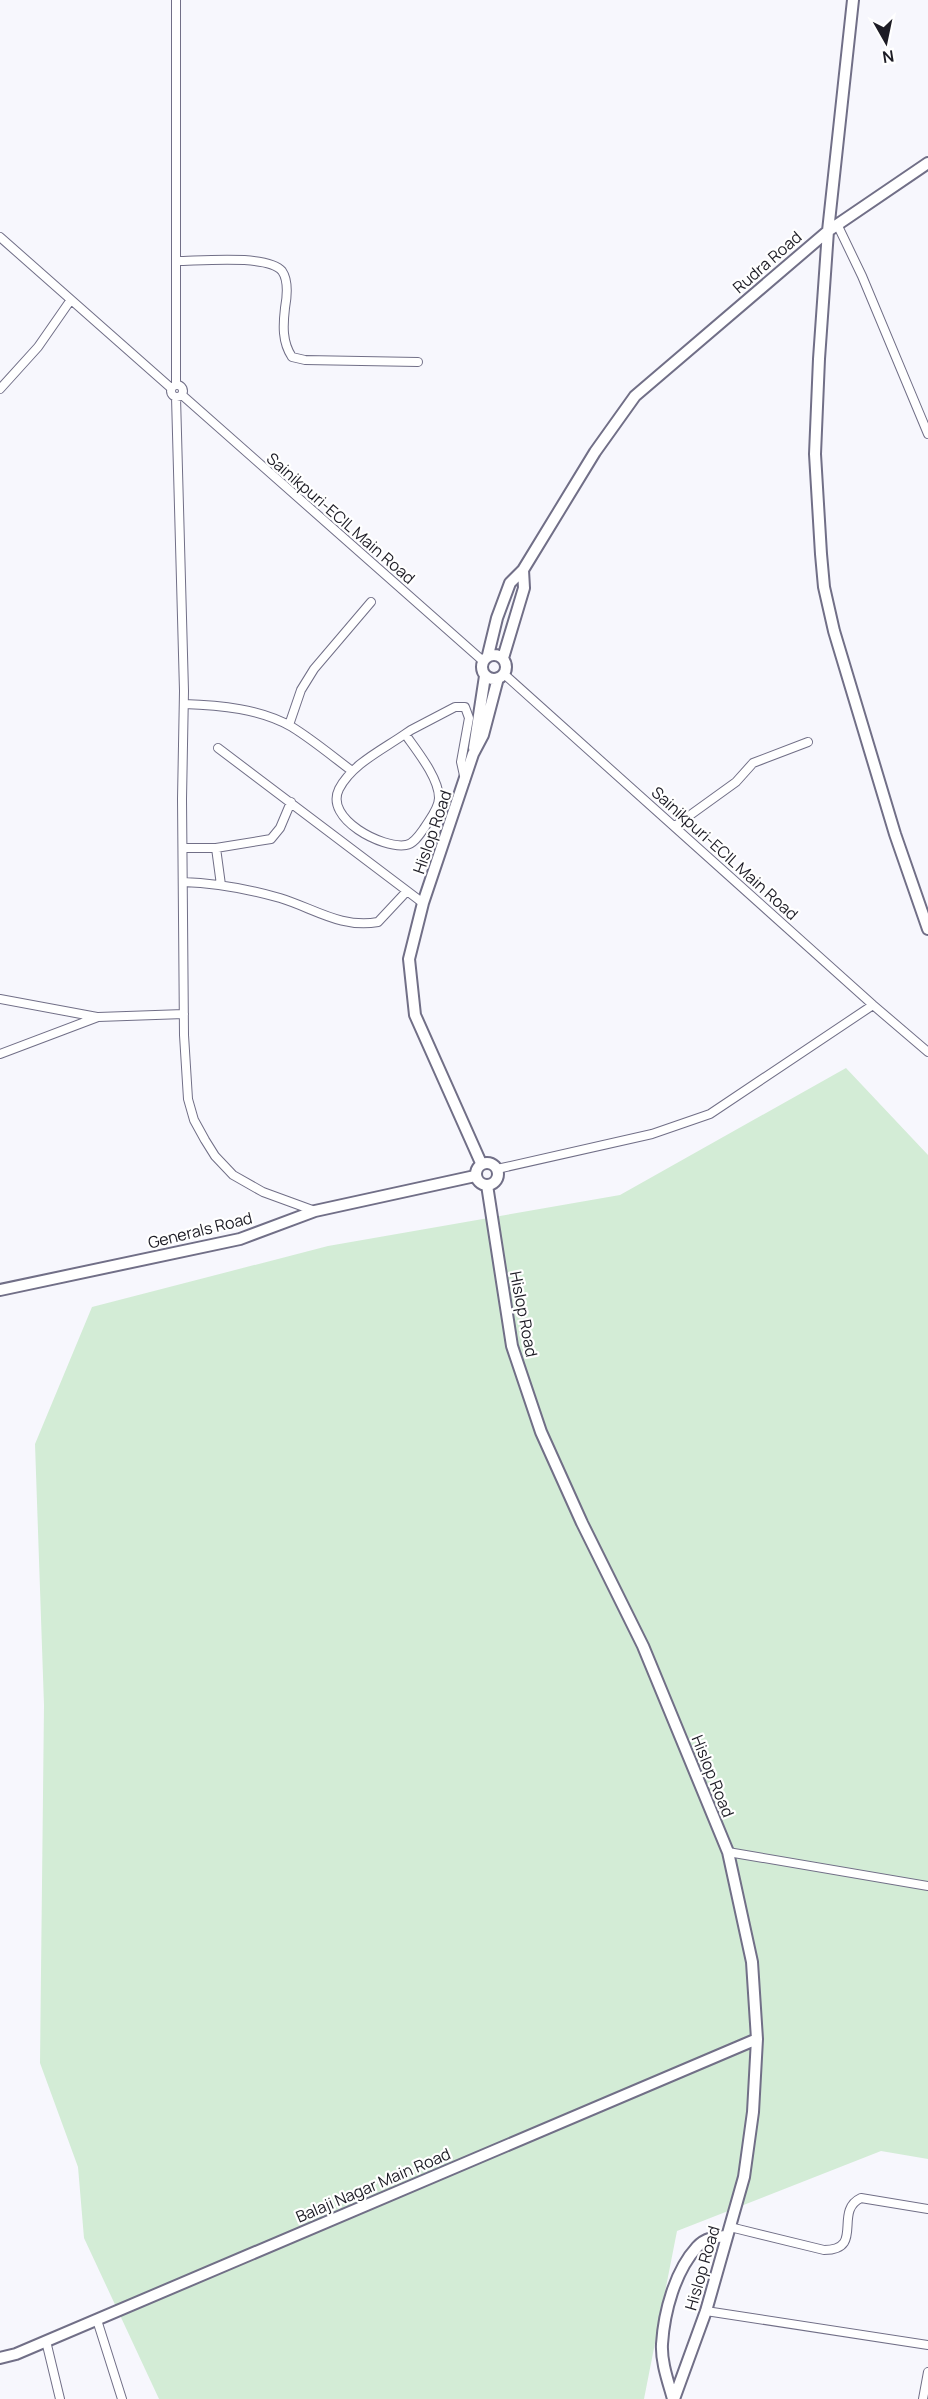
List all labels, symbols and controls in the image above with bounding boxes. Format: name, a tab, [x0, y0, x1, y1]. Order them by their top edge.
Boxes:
north arrow	[856, 12, 916, 72]
text: N	[881, 45, 896, 69]
street label: Rudra Road	[728, 226, 806, 298]
street label: Sainikpuri-ECIL Main Road	[262, 447, 420, 589]
street label: Sainikpuri-ECIL Main Road	[647, 781, 803, 925]
street label: Hislop Road	[407, 787, 457, 877]
street label: Generals Road	[146, 1206, 254, 1254]
street label: Hislop Road	[505, 1269, 543, 1359]
street label: Hislop Road	[687, 1732, 739, 1820]
street label: Balaji Nagar Main Road	[292, 2142, 454, 2228]
street label: Hislop Road	[679, 2223, 725, 2313]

